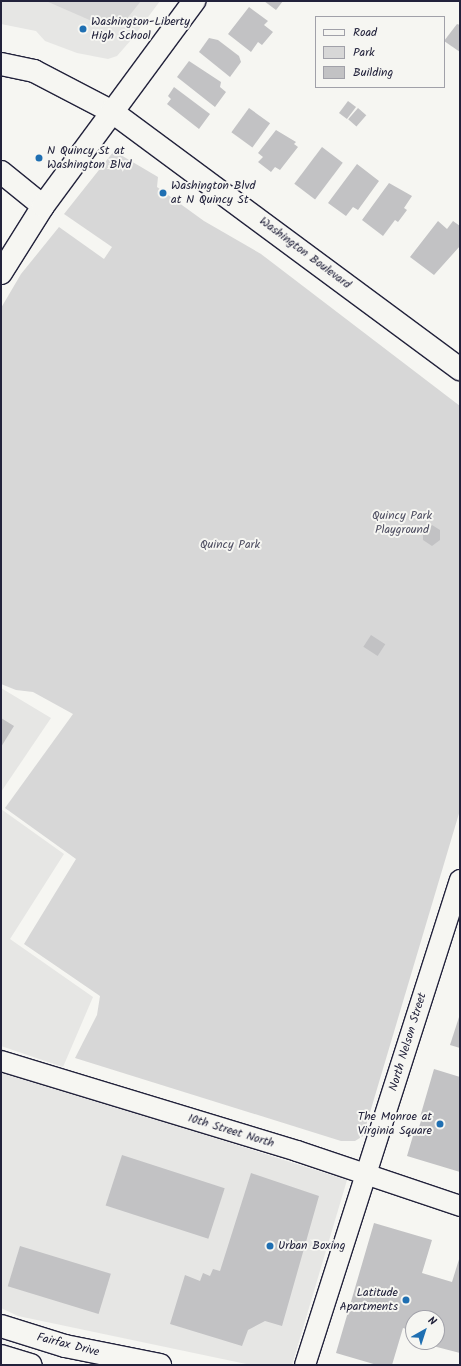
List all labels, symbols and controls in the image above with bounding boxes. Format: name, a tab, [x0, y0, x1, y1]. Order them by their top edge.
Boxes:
place label: Washington-Liberty High School	[91, 15, 190, 43]
legend	[315, 16, 445, 88]
text: Road	[353, 23, 377, 42]
marker: Washington-Liberty High School	[78, 24, 88, 34]
text: Park	[353, 43, 375, 62]
text: Building	[353, 63, 393, 82]
place label: N Quincy St at Washington Blvd	[47, 144, 131, 172]
marker: N Quincy St at Washington Blvd	[34, 153, 44, 163]
place label: Washington Blvd at N Quincy St	[171, 179, 255, 207]
marker: Washington Blvd at N Quincy St	[158, 188, 168, 198]
street label: Washington Boulevard	[256, 214, 354, 292]
park label: Quincy Park Playground	[372, 509, 432, 537]
park label: Quincy Park	[200, 538, 260, 552]
street label: North Nelson Street	[386, 991, 430, 1093]
place label: The Monroe at Virginia Square	[358, 1110, 432, 1138]
street label: 10th Street North	[186, 1111, 276, 1151]
marker: The Monroe at Virginia Square	[435, 1119, 445, 1129]
place label: Urban Boxing	[278, 1239, 345, 1253]
marker: Urban Boxing	[265, 1241, 275, 1251]
place label: Latitude Apartments	[340, 1286, 398, 1314]
marker: Latitude Apartments	[401, 1295, 411, 1305]
north arrow	[405, 1310, 445, 1350]
text: N	[424, 1312, 440, 1331]
street label: Fairfax Drive	[35, 1330, 101, 1360]

